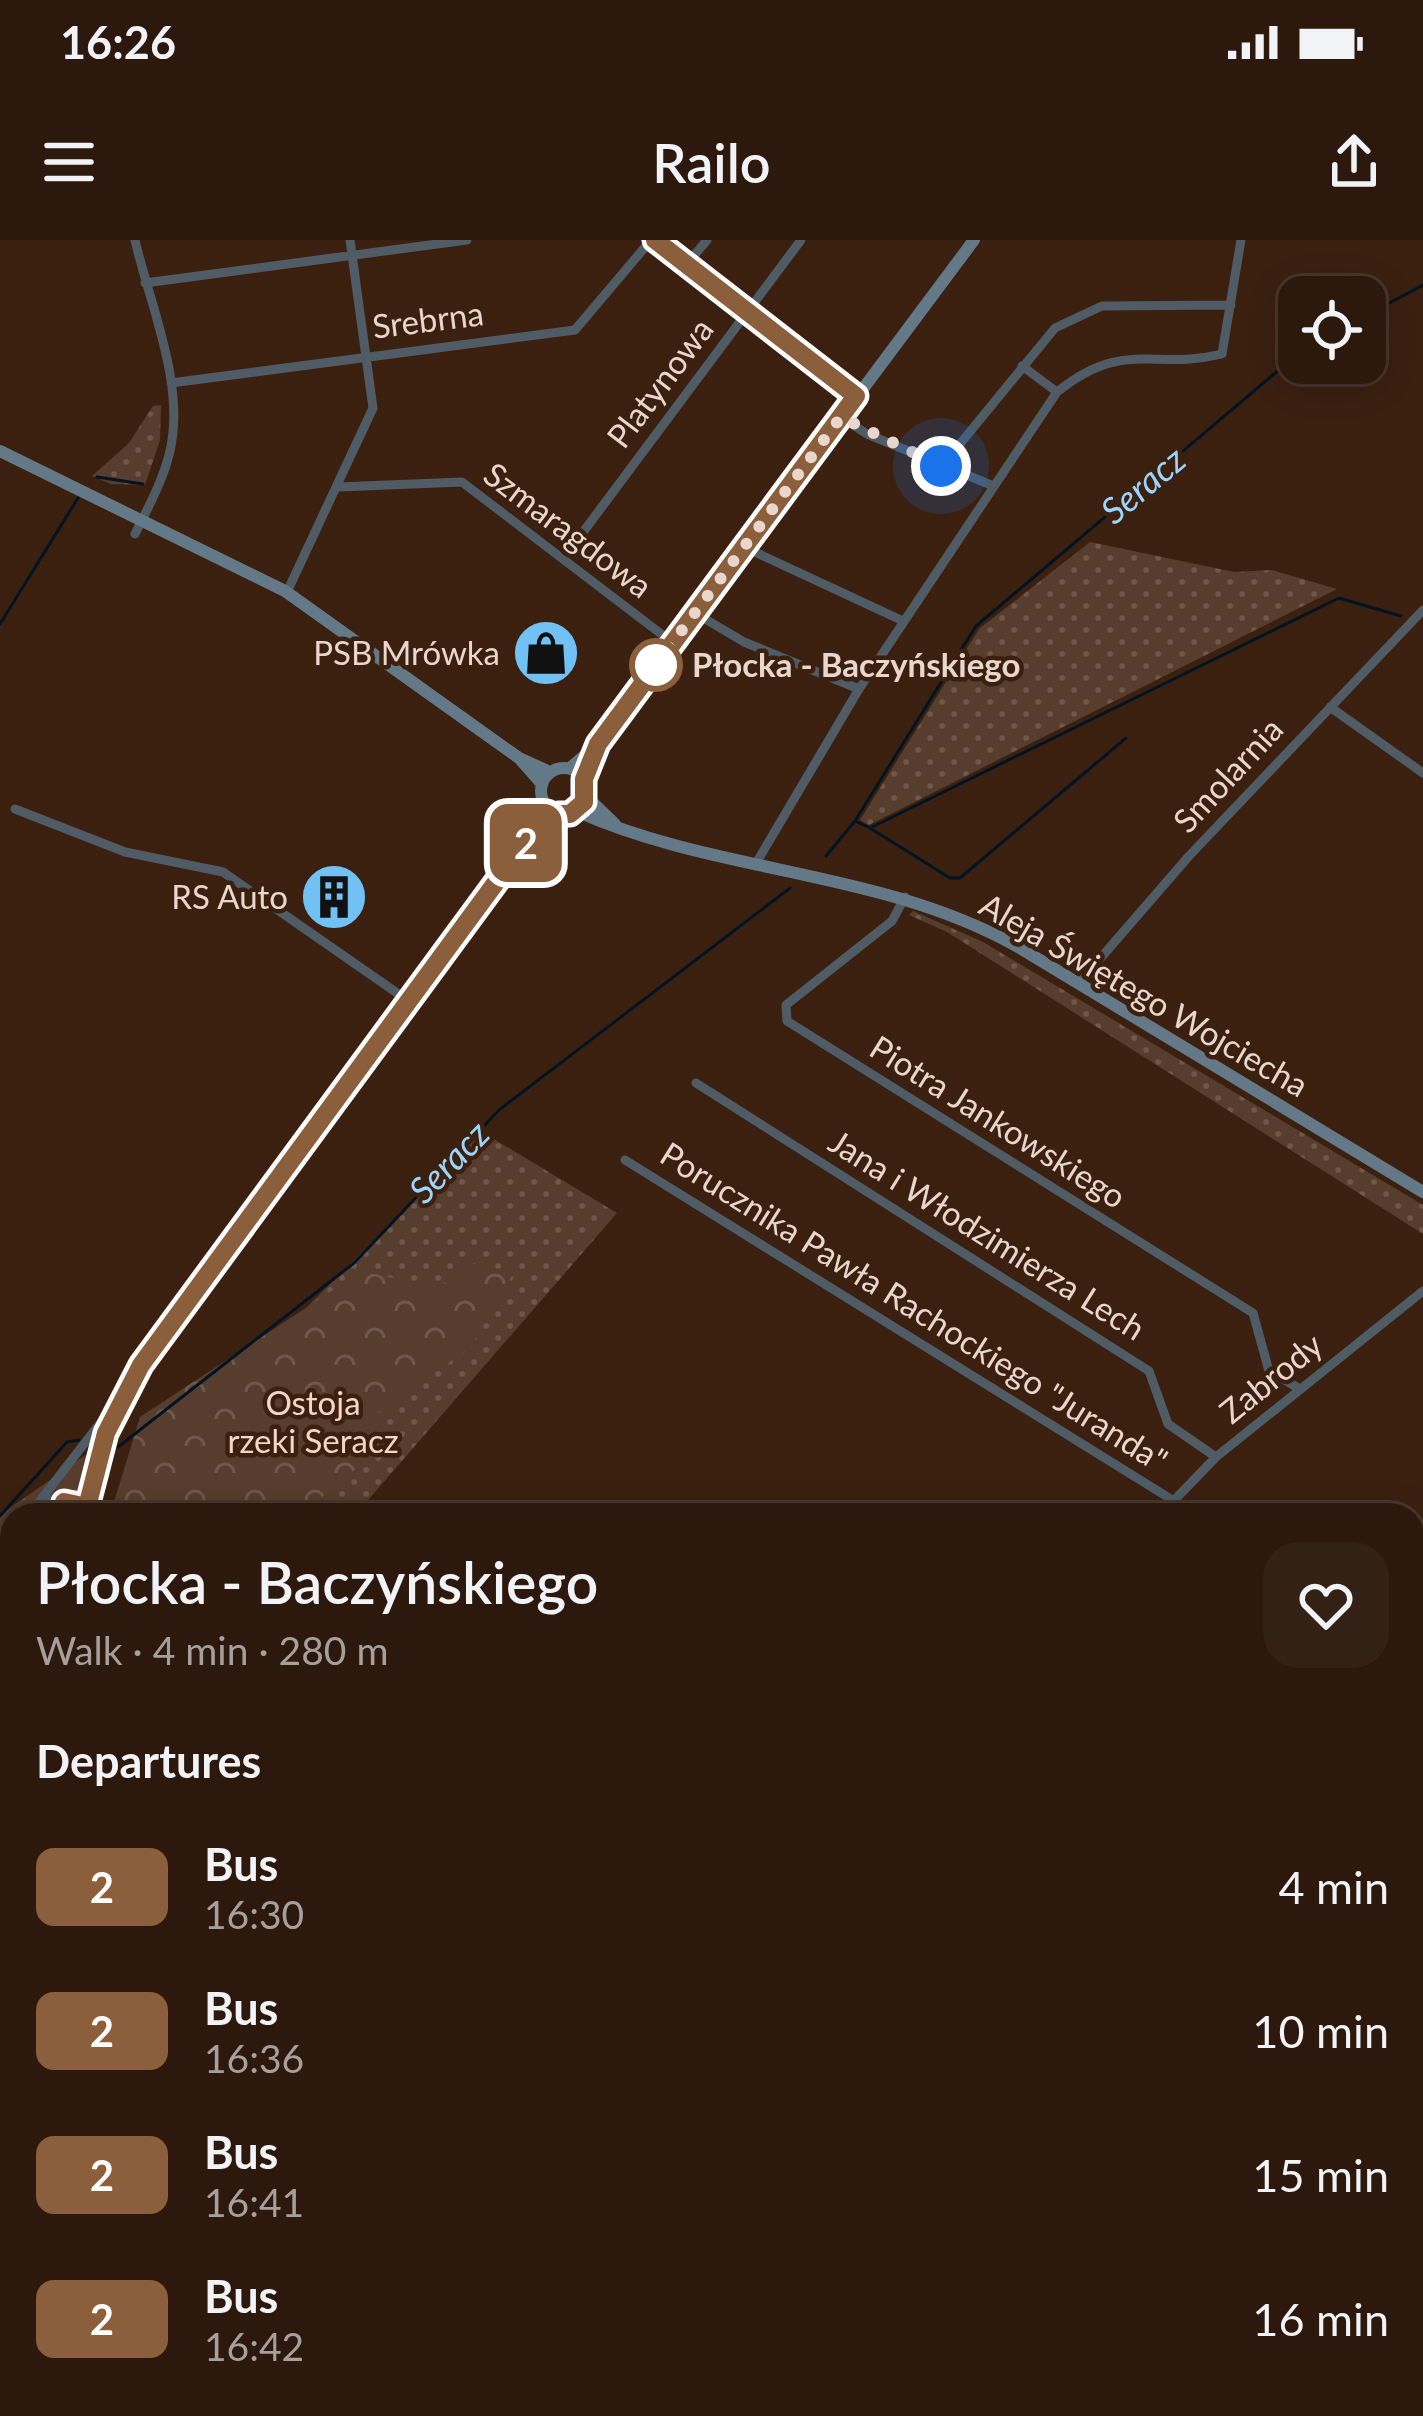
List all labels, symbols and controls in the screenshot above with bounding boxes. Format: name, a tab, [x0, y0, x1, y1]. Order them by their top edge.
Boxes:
text: 16:26	[60, 15, 176, 69]
icon: menu	[36, 129, 102, 195]
icon: share	[1321, 129, 1387, 195]
text: Railo	[652, 130, 771, 195]
map controls	[1278, 276, 1386, 384]
button: locate	[1278, 276, 1386, 384]
street label: Srebrna	[370, 292, 486, 346]
street label: Platynowa	[598, 310, 721, 455]
your location	[911, 436, 971, 496]
water label: Seracz	[1091, 436, 1194, 532]
street label: Szmaragdowa	[477, 453, 660, 605]
shop icon: PSB Mrówka	[511, 618, 581, 688]
place label: PSB Mrówka	[313, 632, 500, 672]
marker: Płocka - Baczyńskiego	[631, 640, 681, 690]
place label: Płocka - Baczyńskiego	[692, 644, 1020, 684]
street label: Smolarnia	[1164, 709, 1290, 840]
line badge: 2	[487, 804, 565, 882]
text: 2	[514, 818, 538, 868]
building icon: RS Auto	[299, 862, 369, 932]
place label: RS Auto	[171, 876, 288, 916]
street label: Aleja Świętego Wojciecha	[973, 884, 1316, 1104]
street label: Piotra Jankowskiego	[863, 1026, 1134, 1216]
water label: Seracz	[399, 1111, 498, 1211]
street label: Jana i Włodzimierza Lech	[822, 1121, 1153, 1348]
street label: Porucznika Pawła Rachockiego "Juranda"	[654, 1133, 1175, 1479]
street label: Zabrody	[1211, 1324, 1330, 1431]
park label: Ostoja rzeki Seracz	[227, 1382, 399, 1460]
button: heart	[1263, 1542, 1389, 1668]
text: Płocka - Baczyńskiego	[36, 1548, 598, 1616]
text: Walk · 4 min · 280 m	[36, 1627, 389, 1673]
text: Departures	[36, 1734, 261, 1788]
text: Bus	[204, 1837, 278, 1891]
text: 4 min	[1278, 1860, 1389, 1914]
text: 2	[90, 1862, 114, 1912]
text: 16:30	[204, 1891, 304, 1937]
text: Bus	[204, 1981, 278, 2035]
text: 10 min	[1252, 2004, 1389, 2058]
text: 2	[90, 2006, 114, 2056]
text: 16:36	[204, 2035, 304, 2081]
text: Bus	[204, 2125, 278, 2179]
text: 15 min	[1252, 2148, 1389, 2202]
text: 2	[90, 2150, 114, 2200]
text: 16:41	[204, 2179, 304, 2225]
text: Bus	[204, 2269, 278, 2323]
text: 16 min	[1252, 2292, 1389, 2346]
text: 2	[90, 2294, 114, 2344]
text: 16:42	[204, 2323, 304, 2369]

